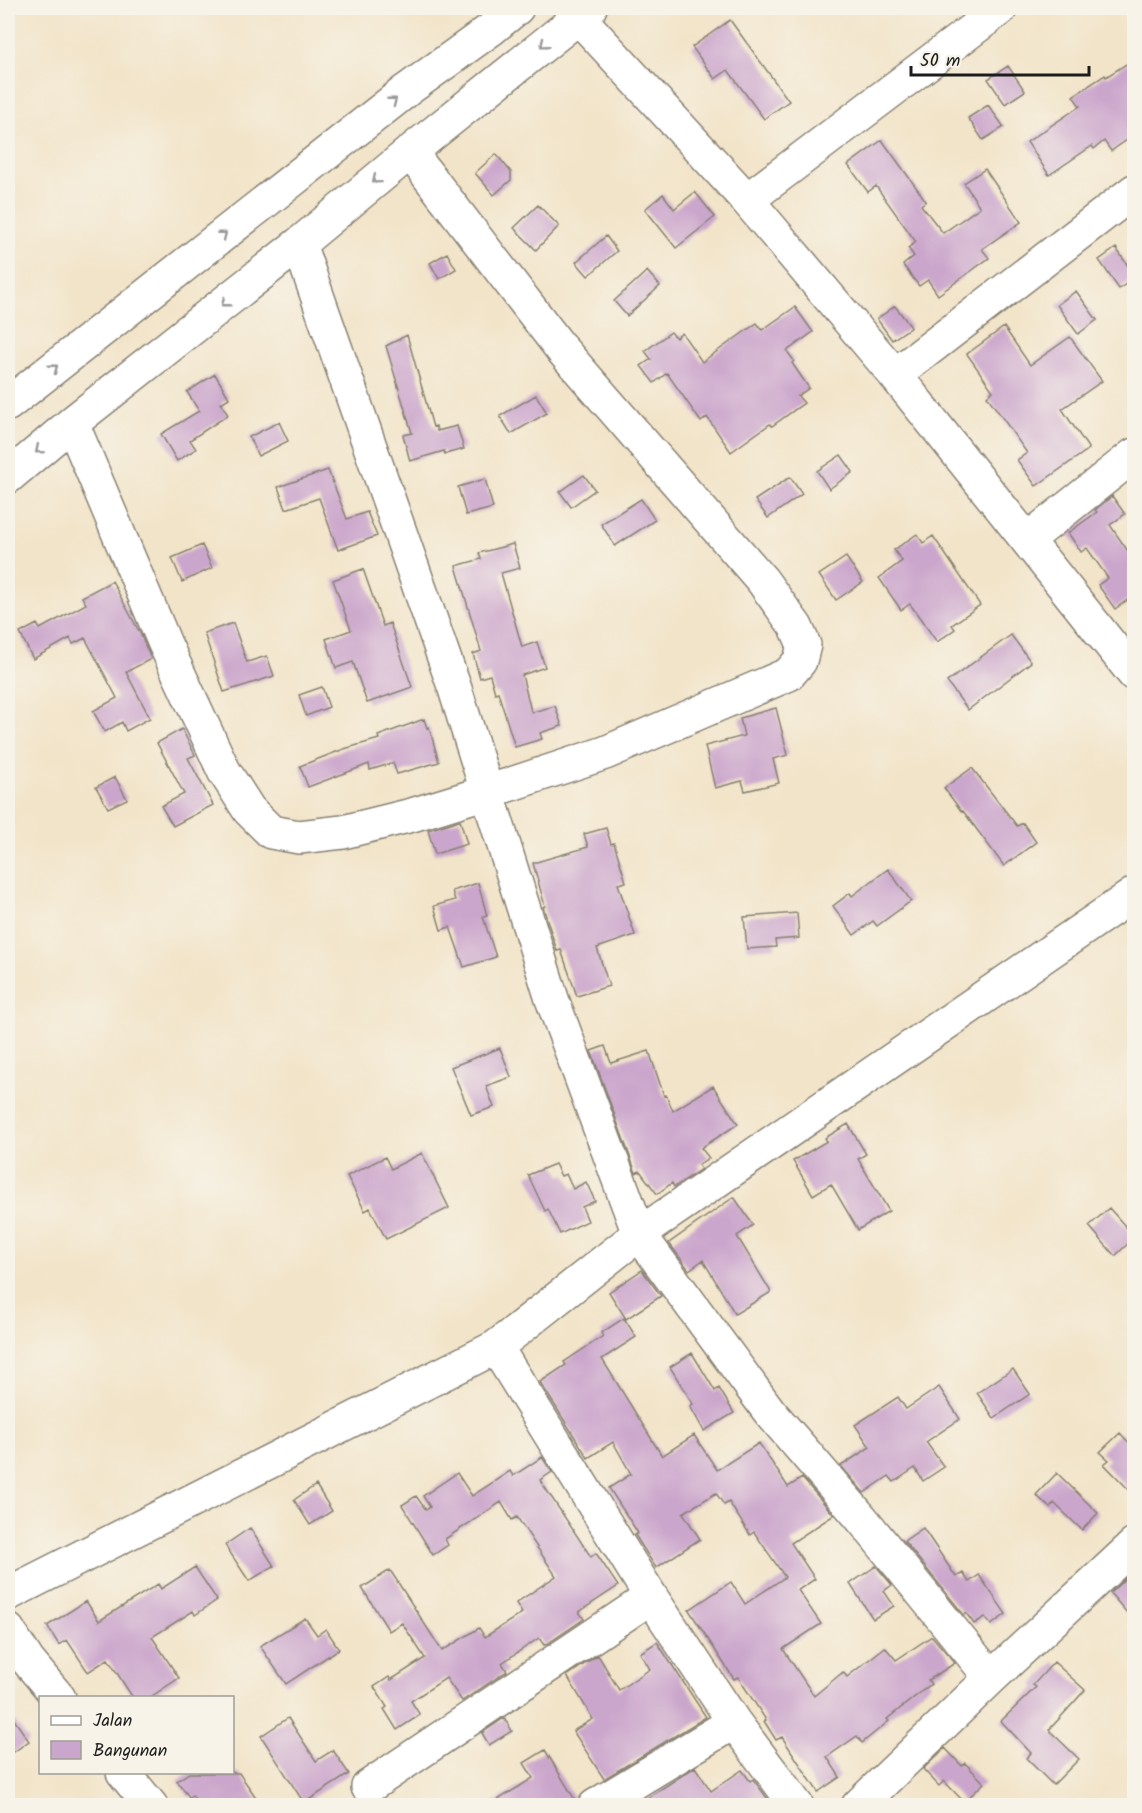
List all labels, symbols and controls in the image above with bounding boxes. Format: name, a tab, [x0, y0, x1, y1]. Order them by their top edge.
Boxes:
one-way arrow	[540, 36, 551, 47]
scale bar	[911, 39, 1090, 77]
text: 50 m	[920, 47, 960, 76]
one-way arrow	[386, 97, 397, 108]
one-way arrow	[372, 173, 383, 184]
one-way arrow	[217, 231, 228, 242]
one-way arrow	[221, 295, 232, 306]
one-way arrow	[47, 365, 58, 376]
one-way arrow	[35, 443, 46, 454]
legend	[39, 1696, 234, 1774]
text: Jalan	[93, 1707, 132, 1736]
text: Bangunan	[93, 1737, 167, 1766]

